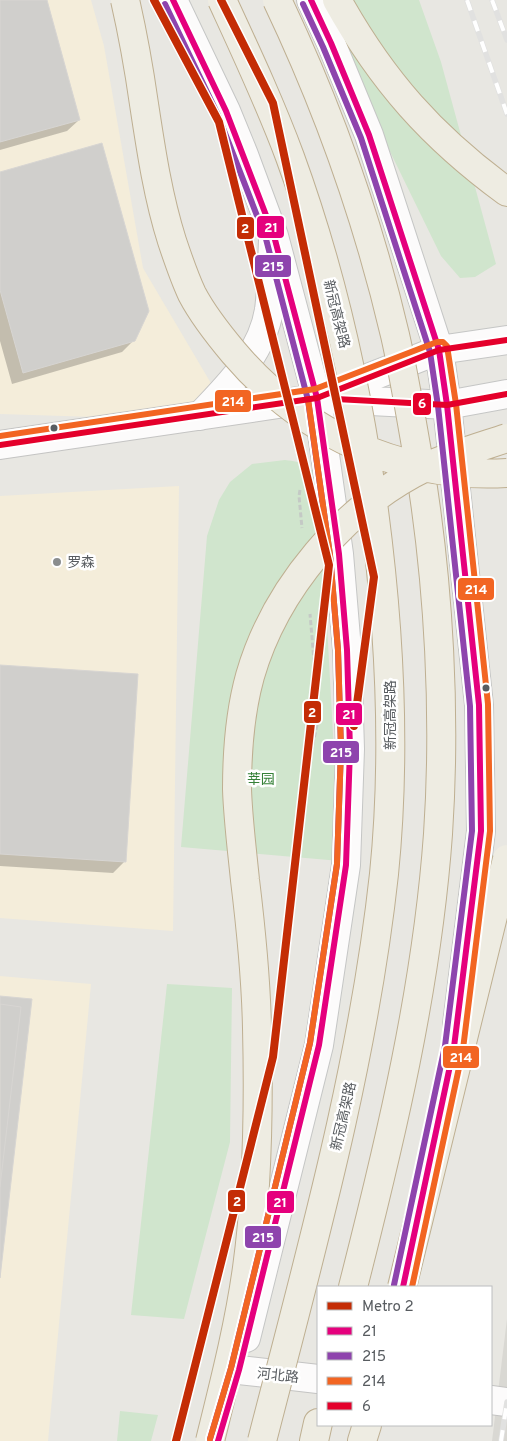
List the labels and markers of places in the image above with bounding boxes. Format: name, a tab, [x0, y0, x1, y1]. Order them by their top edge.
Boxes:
unlabelled marker	[49, 423, 59, 433]
place label: 罗森	[67, 555, 95, 572]
marker: 罗森	[51, 556, 63, 568]
unlabelled marker	[481, 683, 491, 693]

